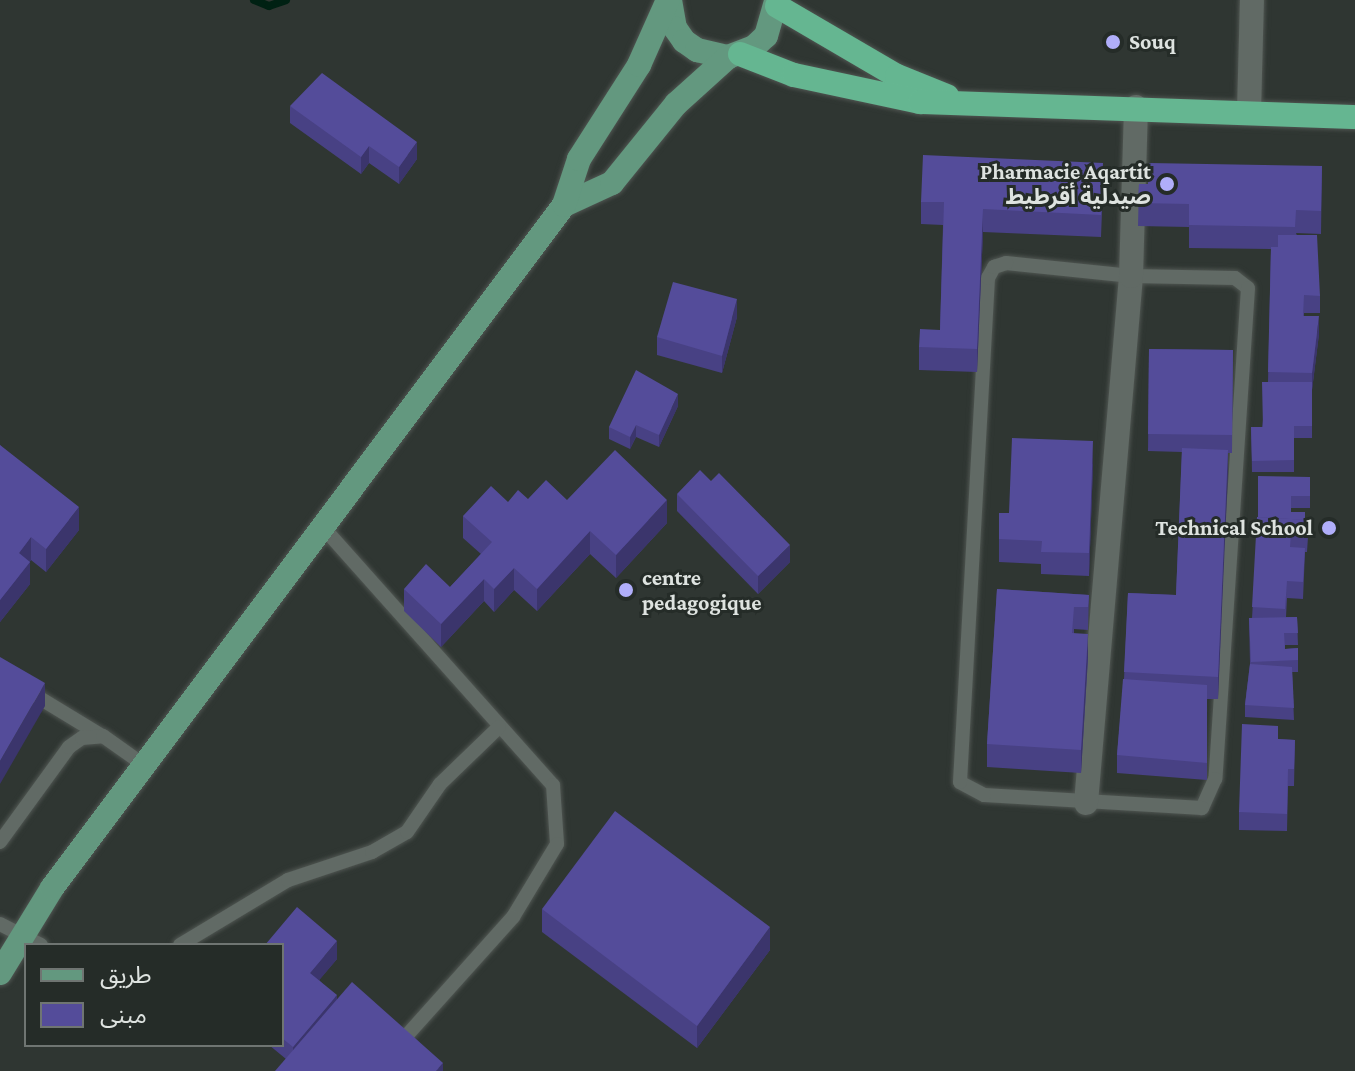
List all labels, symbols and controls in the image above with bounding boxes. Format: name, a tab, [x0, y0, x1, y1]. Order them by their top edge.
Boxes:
place label: Souq	[1129, 29, 1176, 55]
marker: Souq	[1104, 33, 1122, 51]
place label: Pharmacie Aqartit صيدلية أقرطيط	[980, 158, 1151, 210]
marker: Pharmacie Aqartit صيدلية أقرطيط	[1158, 175, 1176, 193]
place label: Technical School	[1155, 515, 1313, 541]
marker: Technical School	[1320, 519, 1338, 537]
place label: centre pedagogique	[642, 564, 762, 616]
marker: centre pedagogique	[617, 581, 635, 599]
legend	[24, 943, 284, 1047]
text: طريق	[100, 961, 152, 988]
text: مبنى	[100, 1001, 147, 1028]

